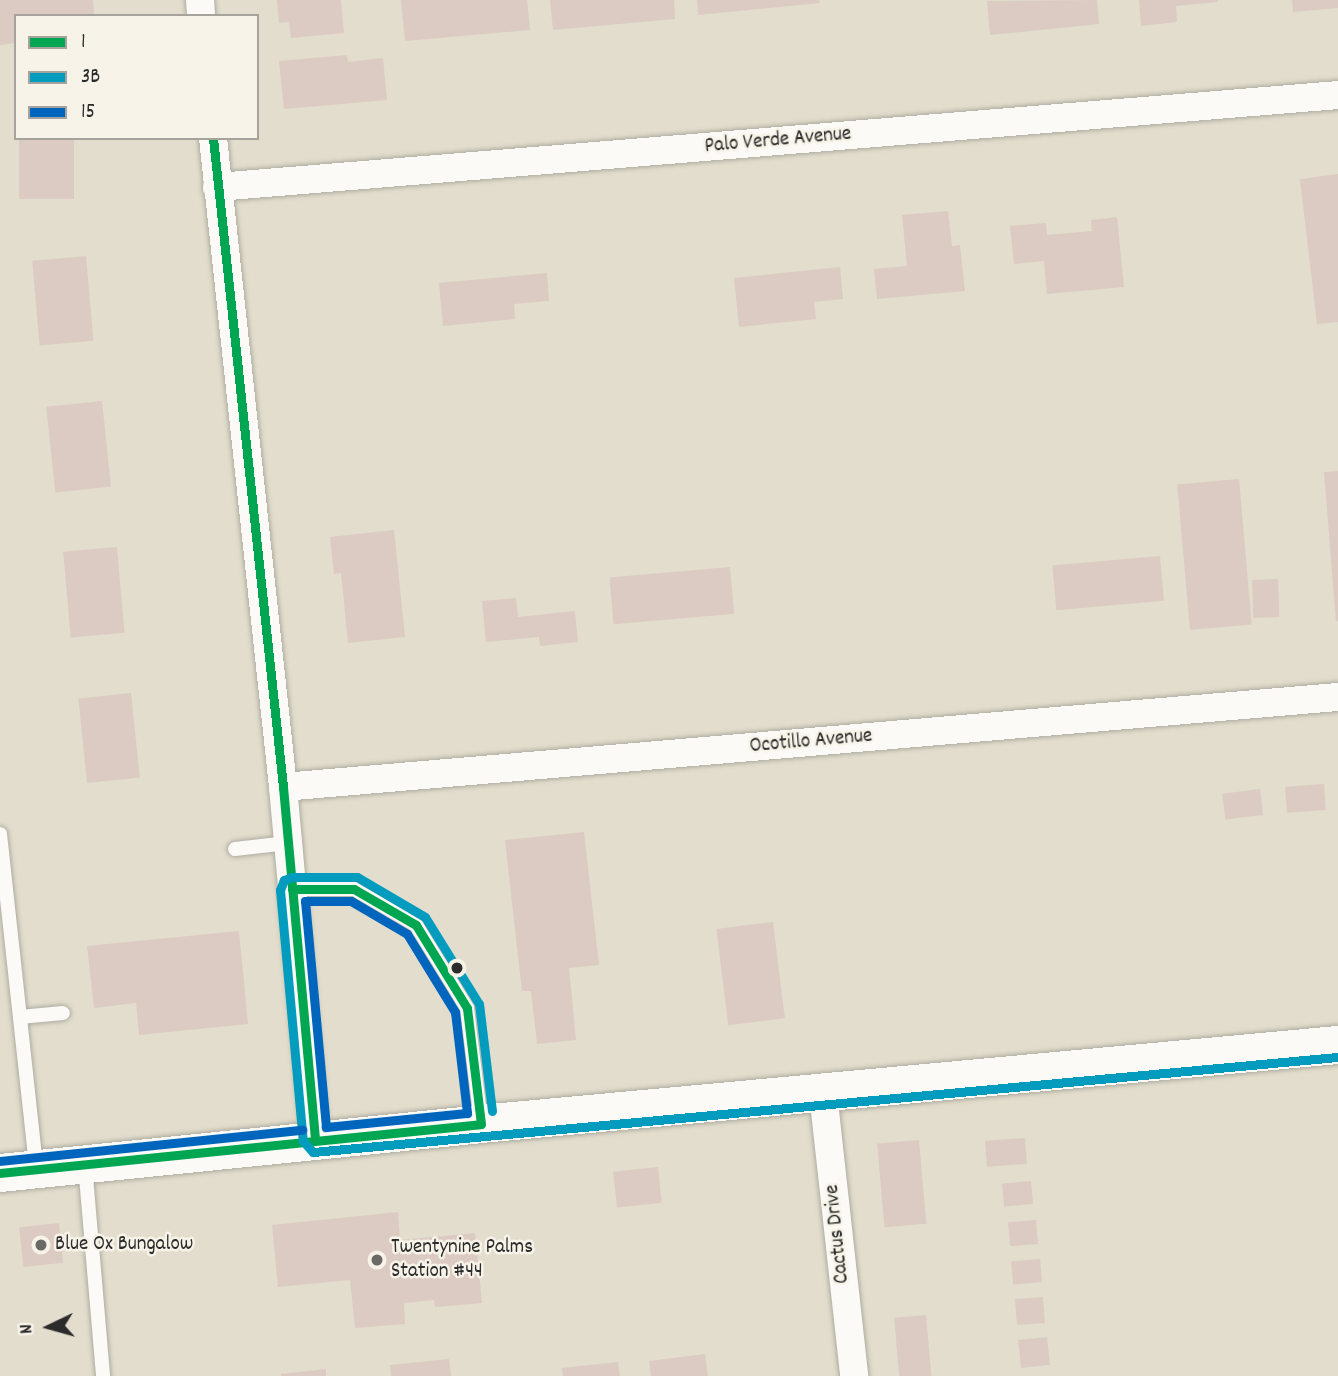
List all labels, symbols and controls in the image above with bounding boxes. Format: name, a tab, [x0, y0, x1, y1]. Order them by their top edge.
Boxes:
legend	[14, 14, 259, 140]
text: 1	[81, 28, 86, 58]
text: 3B	[81, 63, 100, 93]
text: 15	[81, 98, 95, 128]
street label: Palo Verde Avenue	[704, 122, 852, 160]
street label: Ocotillo Avenue	[749, 724, 873, 760]
unlabelled marker	[450, 961, 464, 975]
street label: Cactus Drive	[820, 1183, 856, 1285]
place label: Blue Ox Bungalow	[55, 1232, 193, 1258]
place label: Twentynine Palms Station #44	[391, 1235, 533, 1285]
marker: Blue Ox Bungalow	[33, 1237, 49, 1253]
marker: Twentynine Palms Station #44	[369, 1252, 385, 1268]
north arrow	[14, 1292, 84, 1362]
text: N	[14, 1323, 41, 1335]

